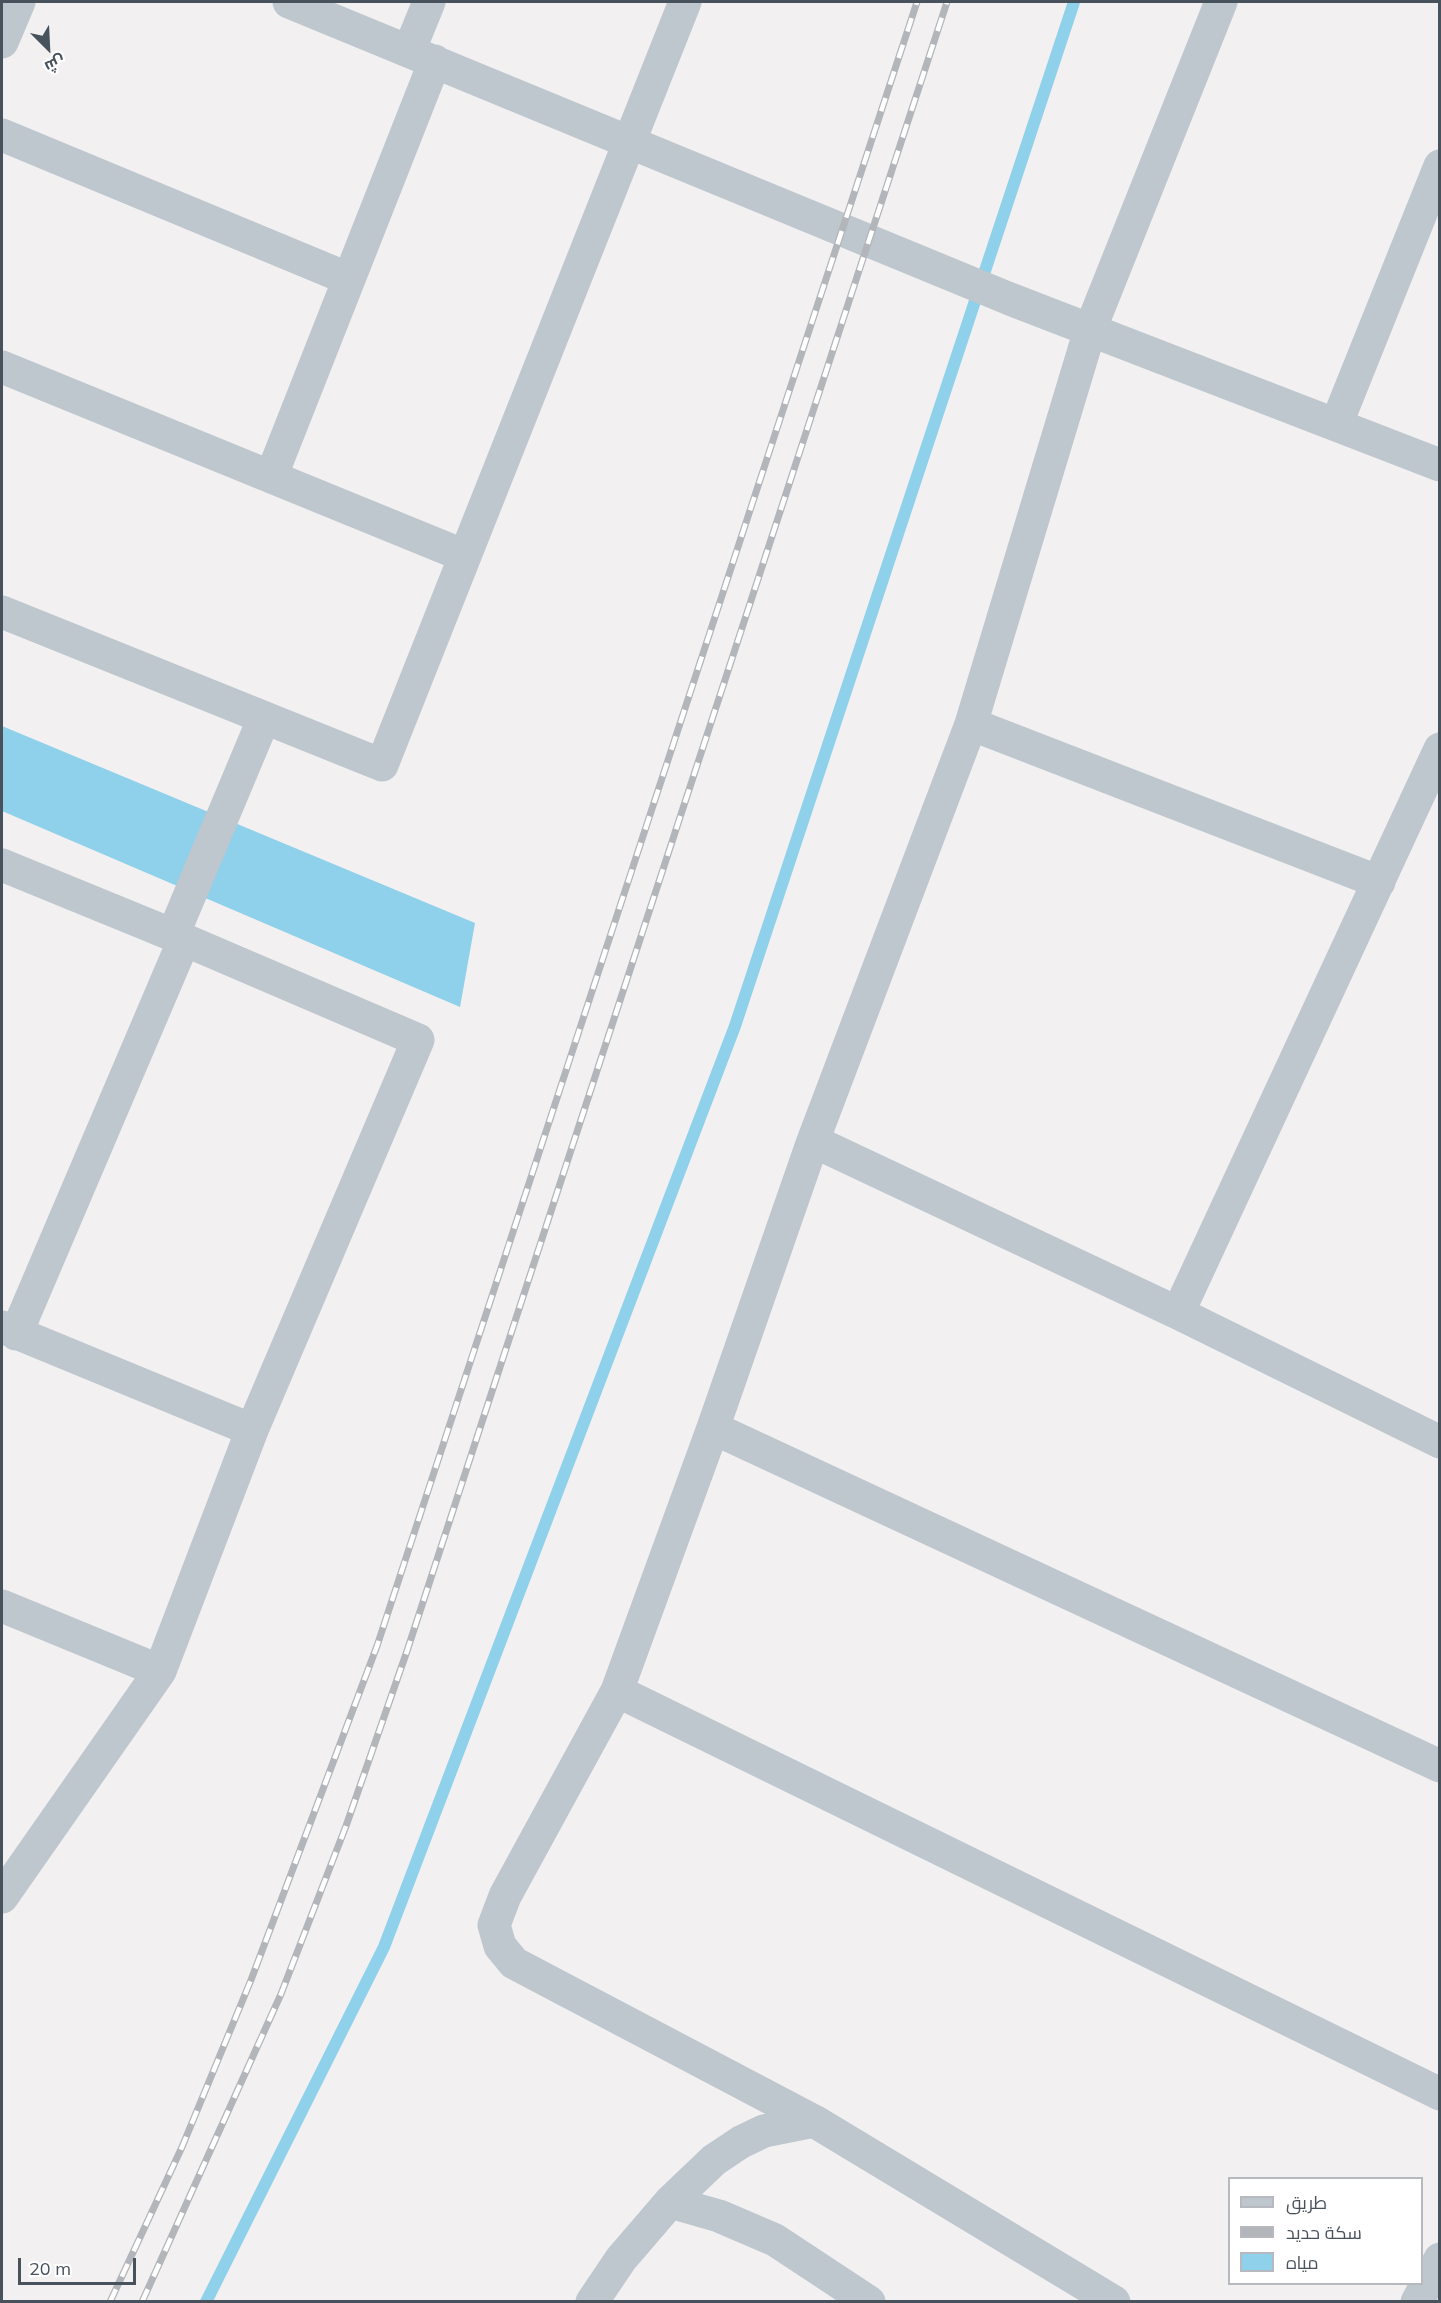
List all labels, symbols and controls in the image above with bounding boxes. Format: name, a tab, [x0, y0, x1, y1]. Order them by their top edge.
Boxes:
north arrow	[18, 18, 78, 78]
text: ش	[42, 51, 69, 78]
legend	[1228, 2177, 1423, 2285]
text: طريق	[1286, 2191, 1327, 2214]
text: سكة حديد	[1286, 2221, 1362, 2244]
scale bar	[21, 2246, 140, 2284]
text: مياه	[1286, 2251, 1319, 2274]
text: 20 m	[29, 2257, 71, 2280]

